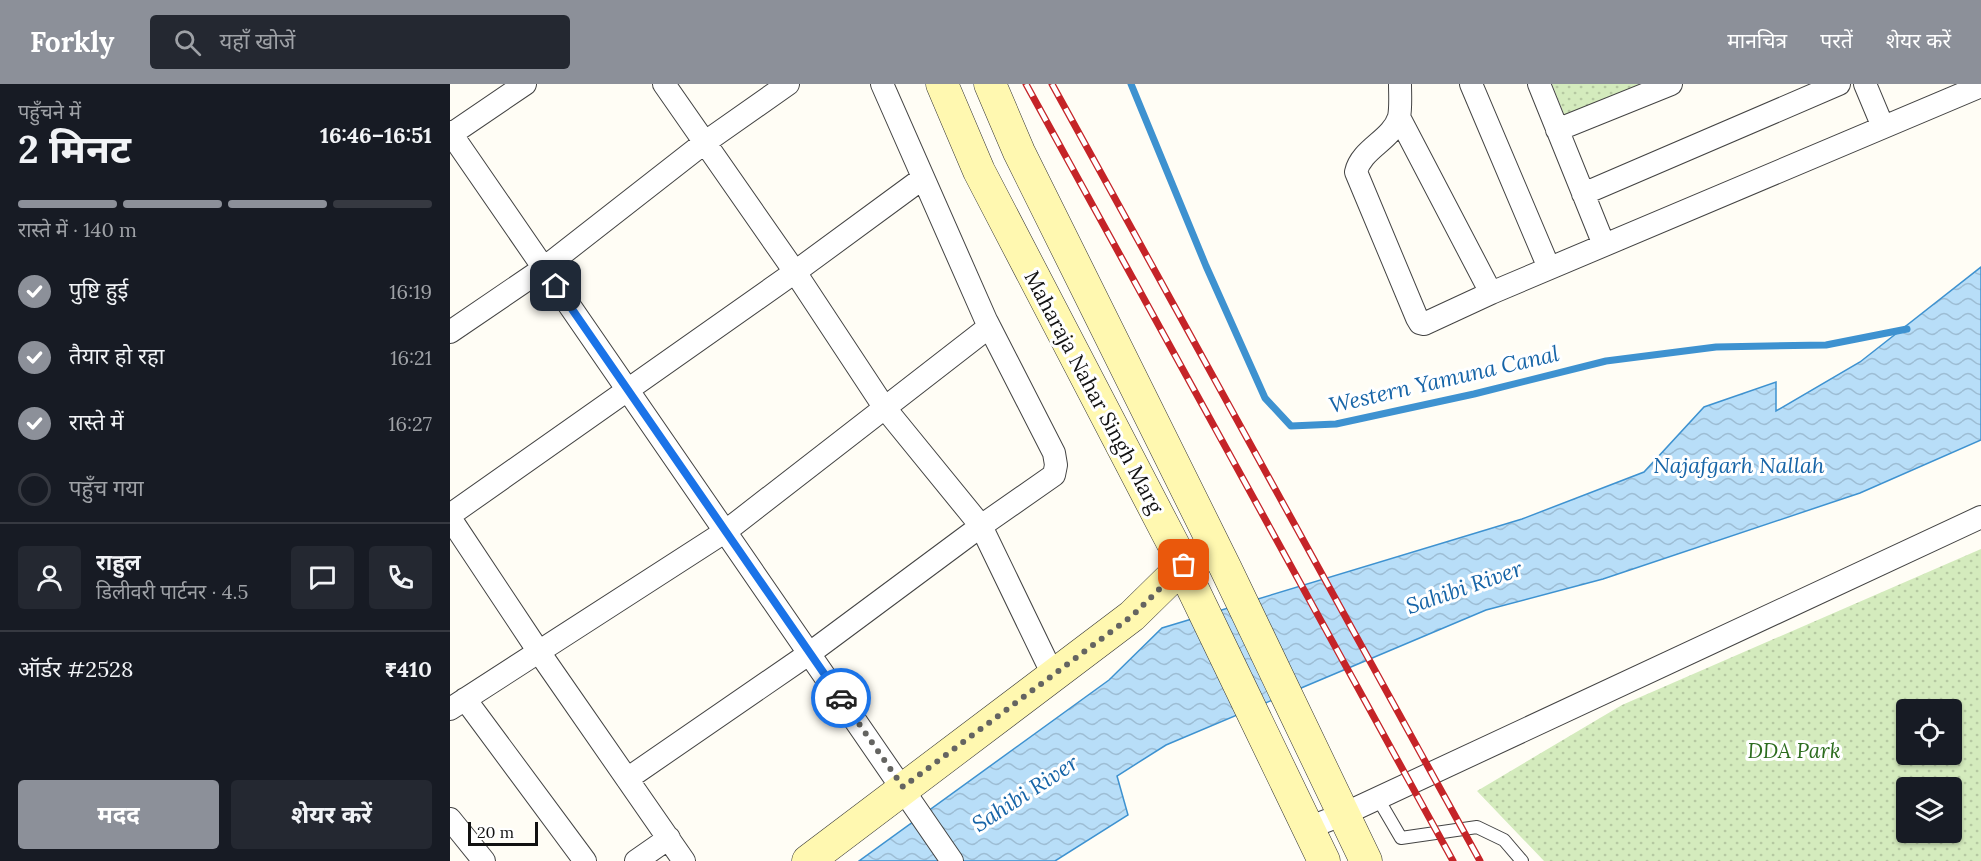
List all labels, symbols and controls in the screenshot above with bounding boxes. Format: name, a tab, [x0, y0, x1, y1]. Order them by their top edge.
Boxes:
search box	[150, 15, 570, 69]
text: Forkly	[30, 24, 114, 60]
icon: search	[171, 26, 204, 59]
text: यहाँ खोजें	[219, 27, 295, 55]
text: मानचित्र	[1727, 27, 1787, 54]
text: परतें	[1820, 27, 1853, 54]
text: शेयर करें	[1886, 27, 1951, 54]
text: पहुँचने में	[18, 99, 81, 124]
text: 16:46–16:51	[320, 121, 432, 149]
text: 2 मिनट	[18, 124, 131, 174]
text: रास्ते में · 140 m	[18, 217, 137, 242]
pin	[530, 260, 581, 311]
street label: Maharaja Nahar Singh Marg	[1018, 266, 1170, 518]
icon: home	[539, 269, 572, 302]
icon: check	[18, 275, 51, 308]
text: पुष्टि हुई	[69, 276, 128, 304]
text: 16:19	[389, 279, 432, 304]
water label: Western Yamuna Canal	[1326, 339, 1562, 419]
icon: check	[18, 341, 51, 374]
text: तैयार हो रहा	[69, 342, 164, 370]
text: 16:21	[390, 345, 432, 370]
icon: check	[18, 407, 51, 440]
text: रास्ते में	[69, 408, 124, 436]
text: 16:27	[388, 411, 432, 436]
water label: Najafgarh Nallah	[1653, 451, 1825, 479]
text: पहुँच गया	[69, 474, 144, 502]
pin	[1158, 539, 1209, 590]
button: person	[18, 546, 81, 609]
button: chat	[291, 546, 354, 609]
button: phone	[369, 546, 432, 609]
text: राहुल	[96, 548, 141, 576]
icon: bag	[1167, 548, 1200, 581]
water label: Sahibi River	[1402, 554, 1527, 620]
text: डिलीवरी पार्टनर · 4.5	[96, 579, 248, 604]
text: ऑर्डर #2528	[18, 655, 133, 683]
text: ₹410	[384, 655, 432, 683]
courier	[811, 668, 871, 728]
icon: car	[825, 682, 858, 715]
map controls	[1896, 699, 1962, 843]
button: locate	[1896, 699, 1962, 765]
park label: DDA Park	[1747, 737, 1841, 764]
water label: Sahibi River	[966, 748, 1084, 838]
button: layers	[1896, 777, 1962, 843]
button: मदद	[18, 780, 219, 849]
button: शेयर करें	[231, 780, 432, 849]
scale bar	[468, 819, 538, 846]
text: 20 m	[477, 822, 514, 842]

